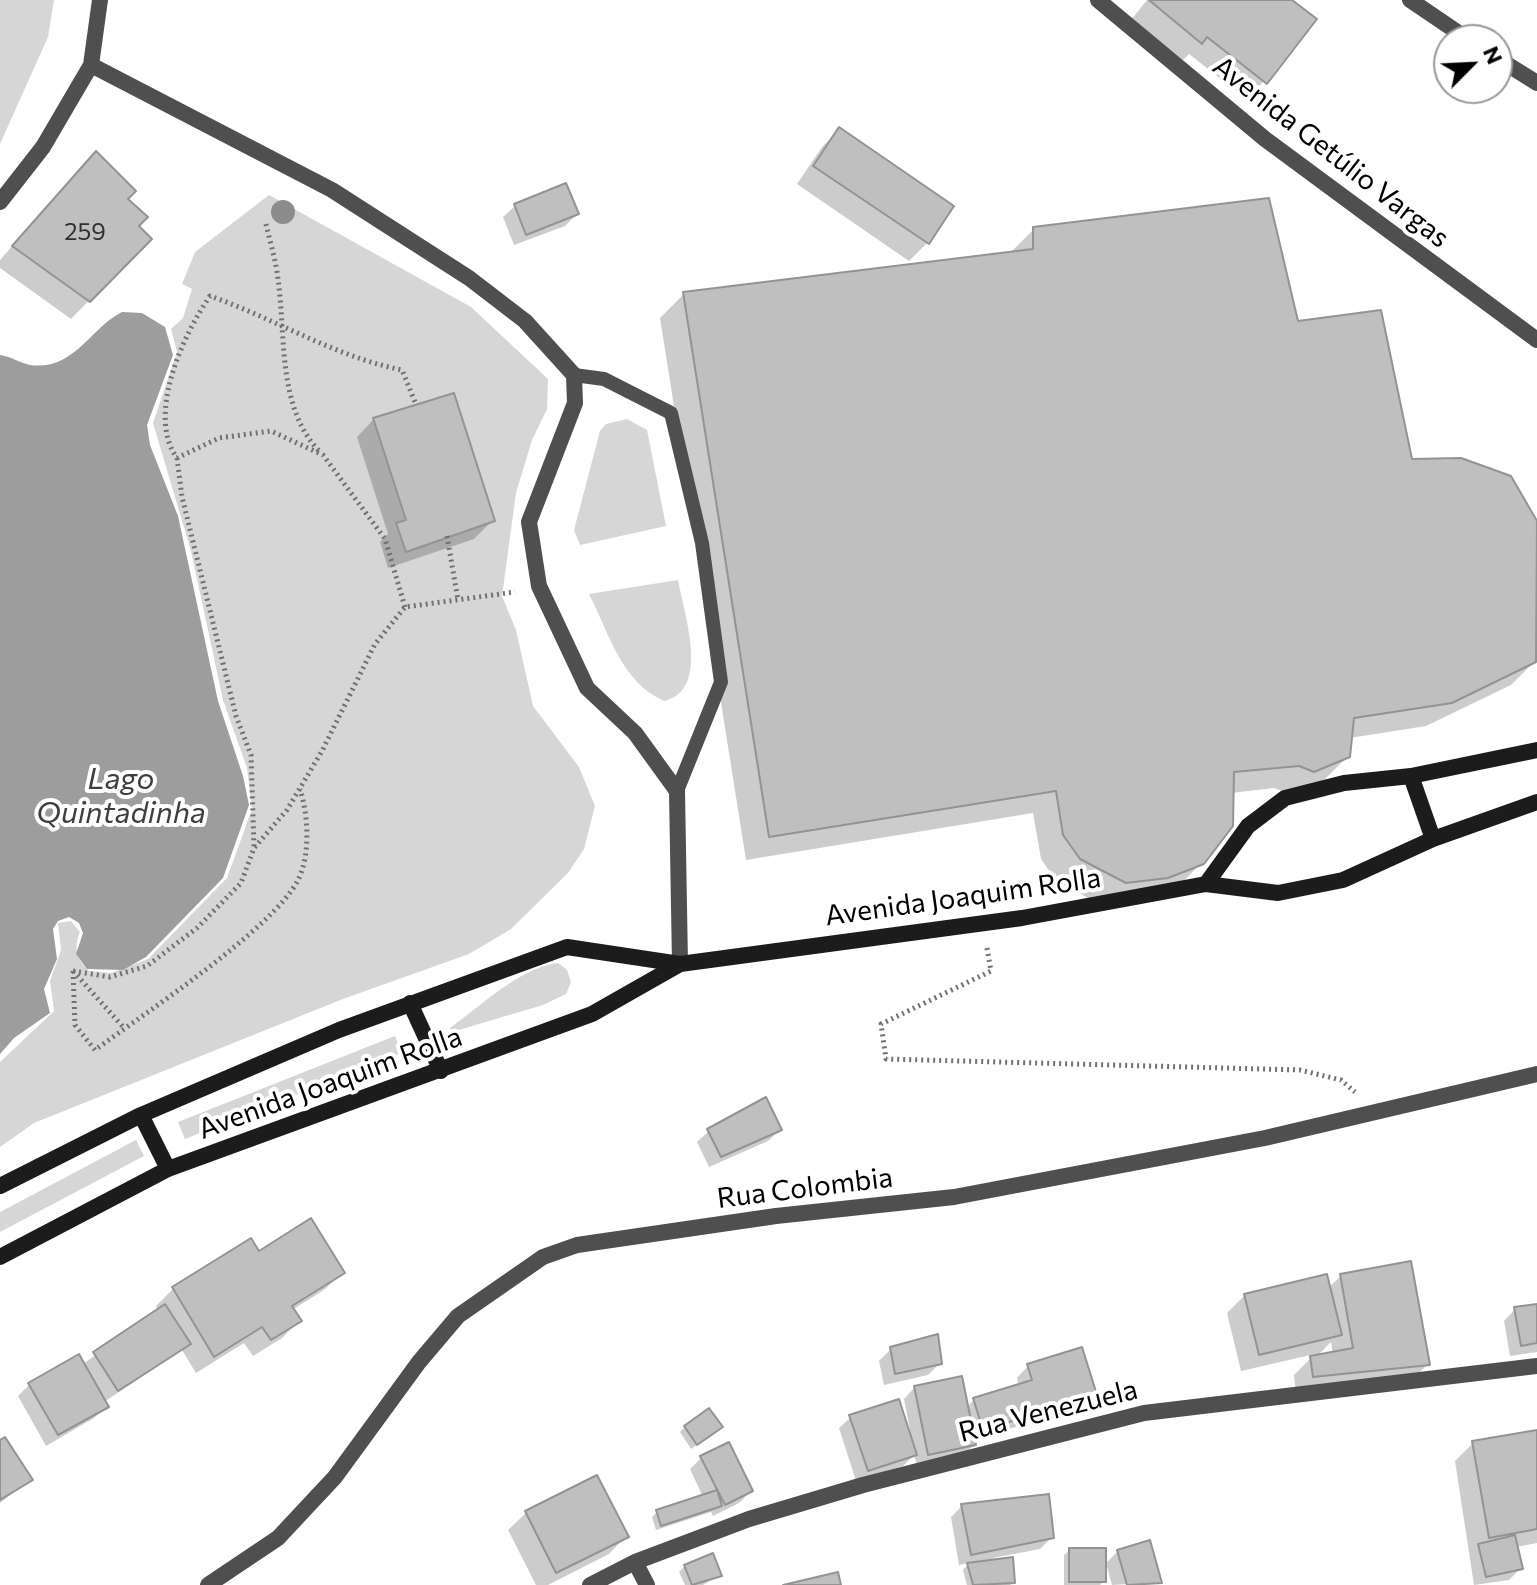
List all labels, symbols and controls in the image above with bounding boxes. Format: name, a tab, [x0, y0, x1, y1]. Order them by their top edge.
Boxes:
north arrow	[1433, 24, 1513, 104]
text: N	[1478, 42, 1509, 68]
street label: Avenida Getúlio Vargas	[1206, 49, 1456, 255]
house number: 259	[64, 218, 106, 246]
water label: Lago Quintadinha	[36, 761, 206, 832]
street label: Avenida Joaquim Rolla	[823, 861, 1103, 933]
street label: Avenida Joaquim Rolla	[194, 1020, 466, 1146]
street label: Rua Colombia	[715, 1161, 895, 1215]
street label: Rua Venezuela	[955, 1373, 1141, 1449]

